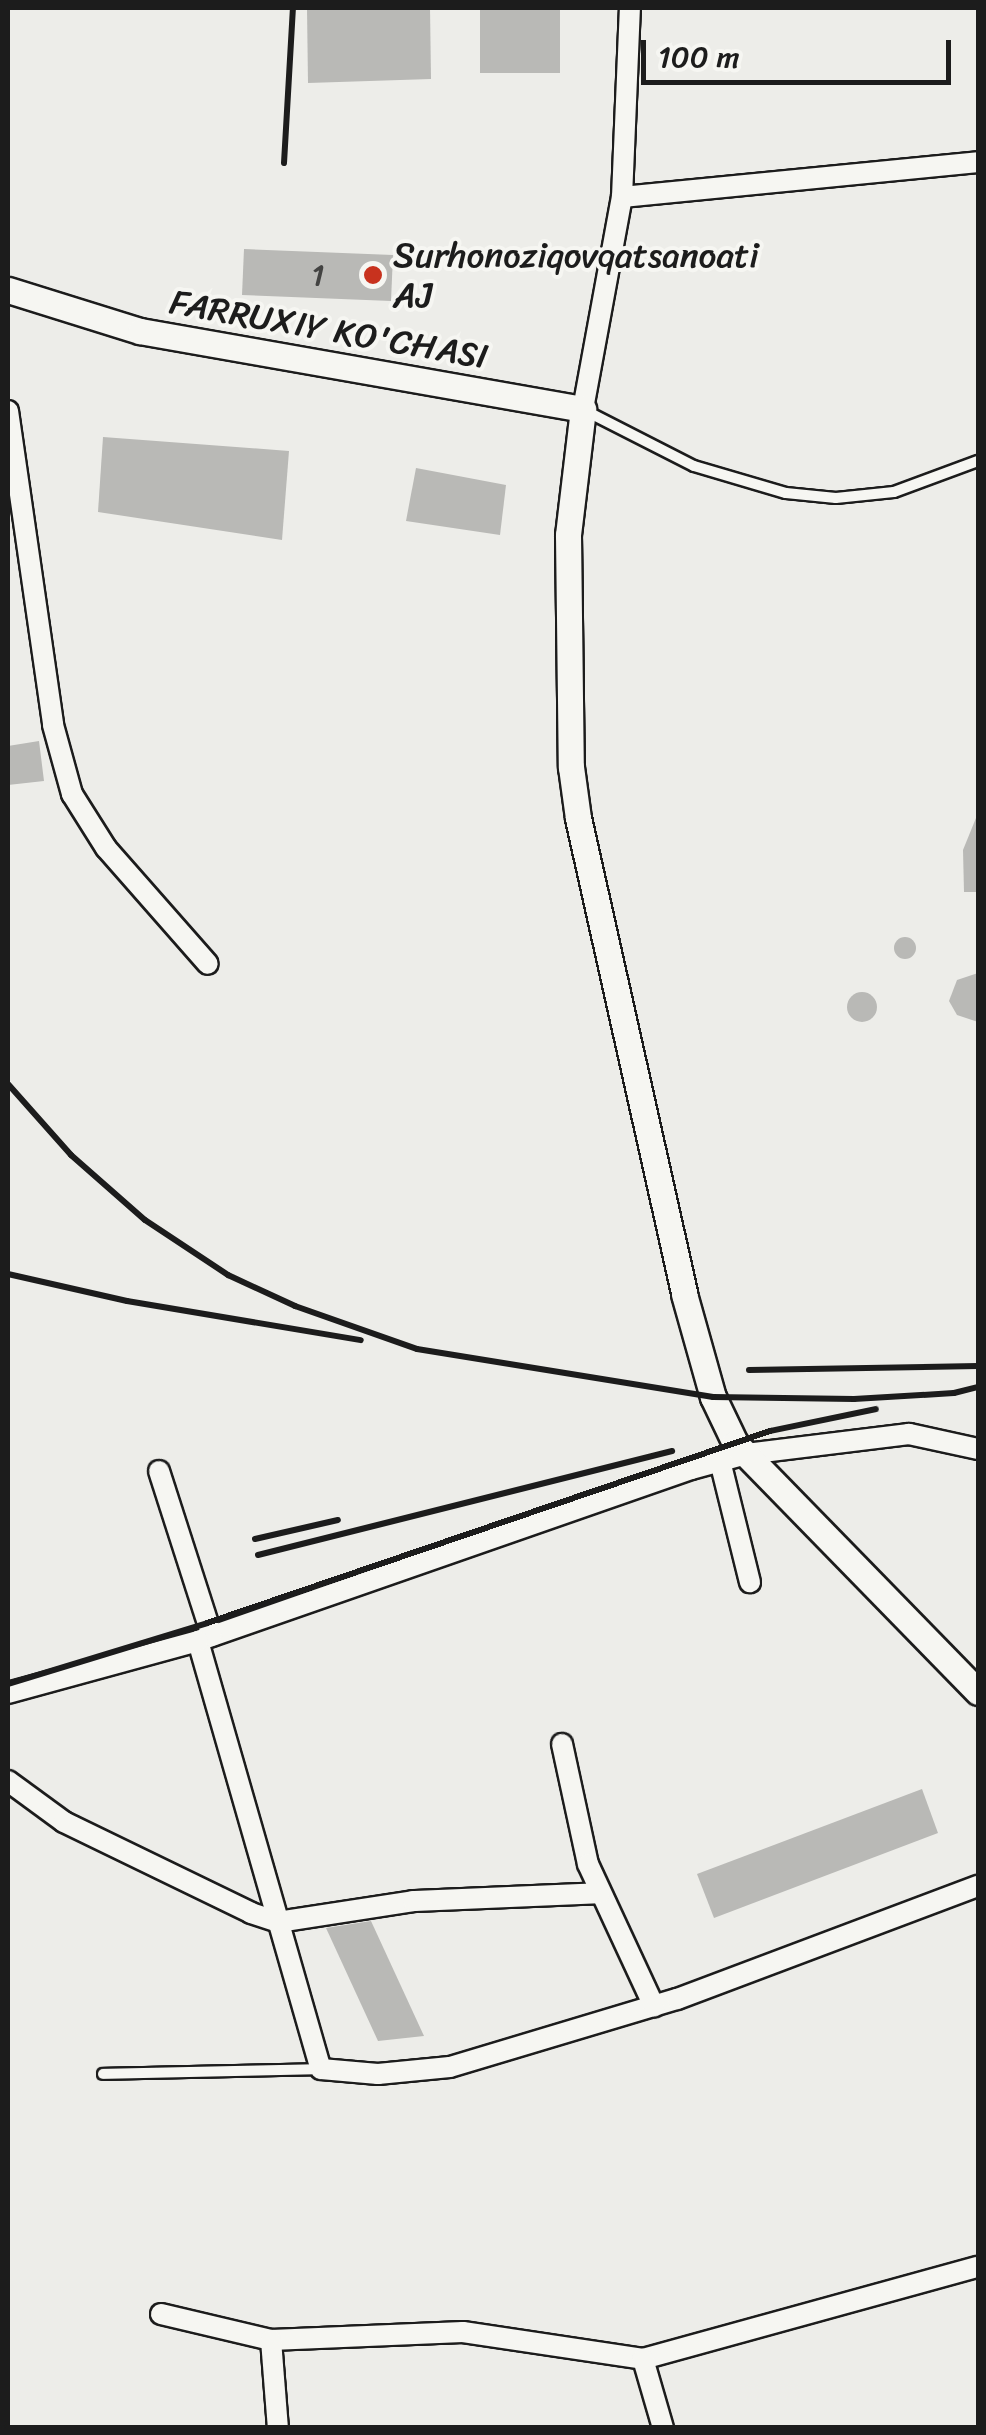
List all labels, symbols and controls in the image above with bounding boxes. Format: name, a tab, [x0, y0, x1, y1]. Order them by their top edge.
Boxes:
scale bar	[646, 20, 956, 82]
text: 100 m	[658, 30, 740, 84]
place label: Surhonoziqovqatsanoati AJ	[393, 234, 759, 316]
house number: 1	[312, 257, 324, 293]
marker: Surhonoziqovqatsanoati AJ	[362, 264, 384, 286]
street label: FARRUXIY KO'CHASI	[165, 280, 493, 378]

